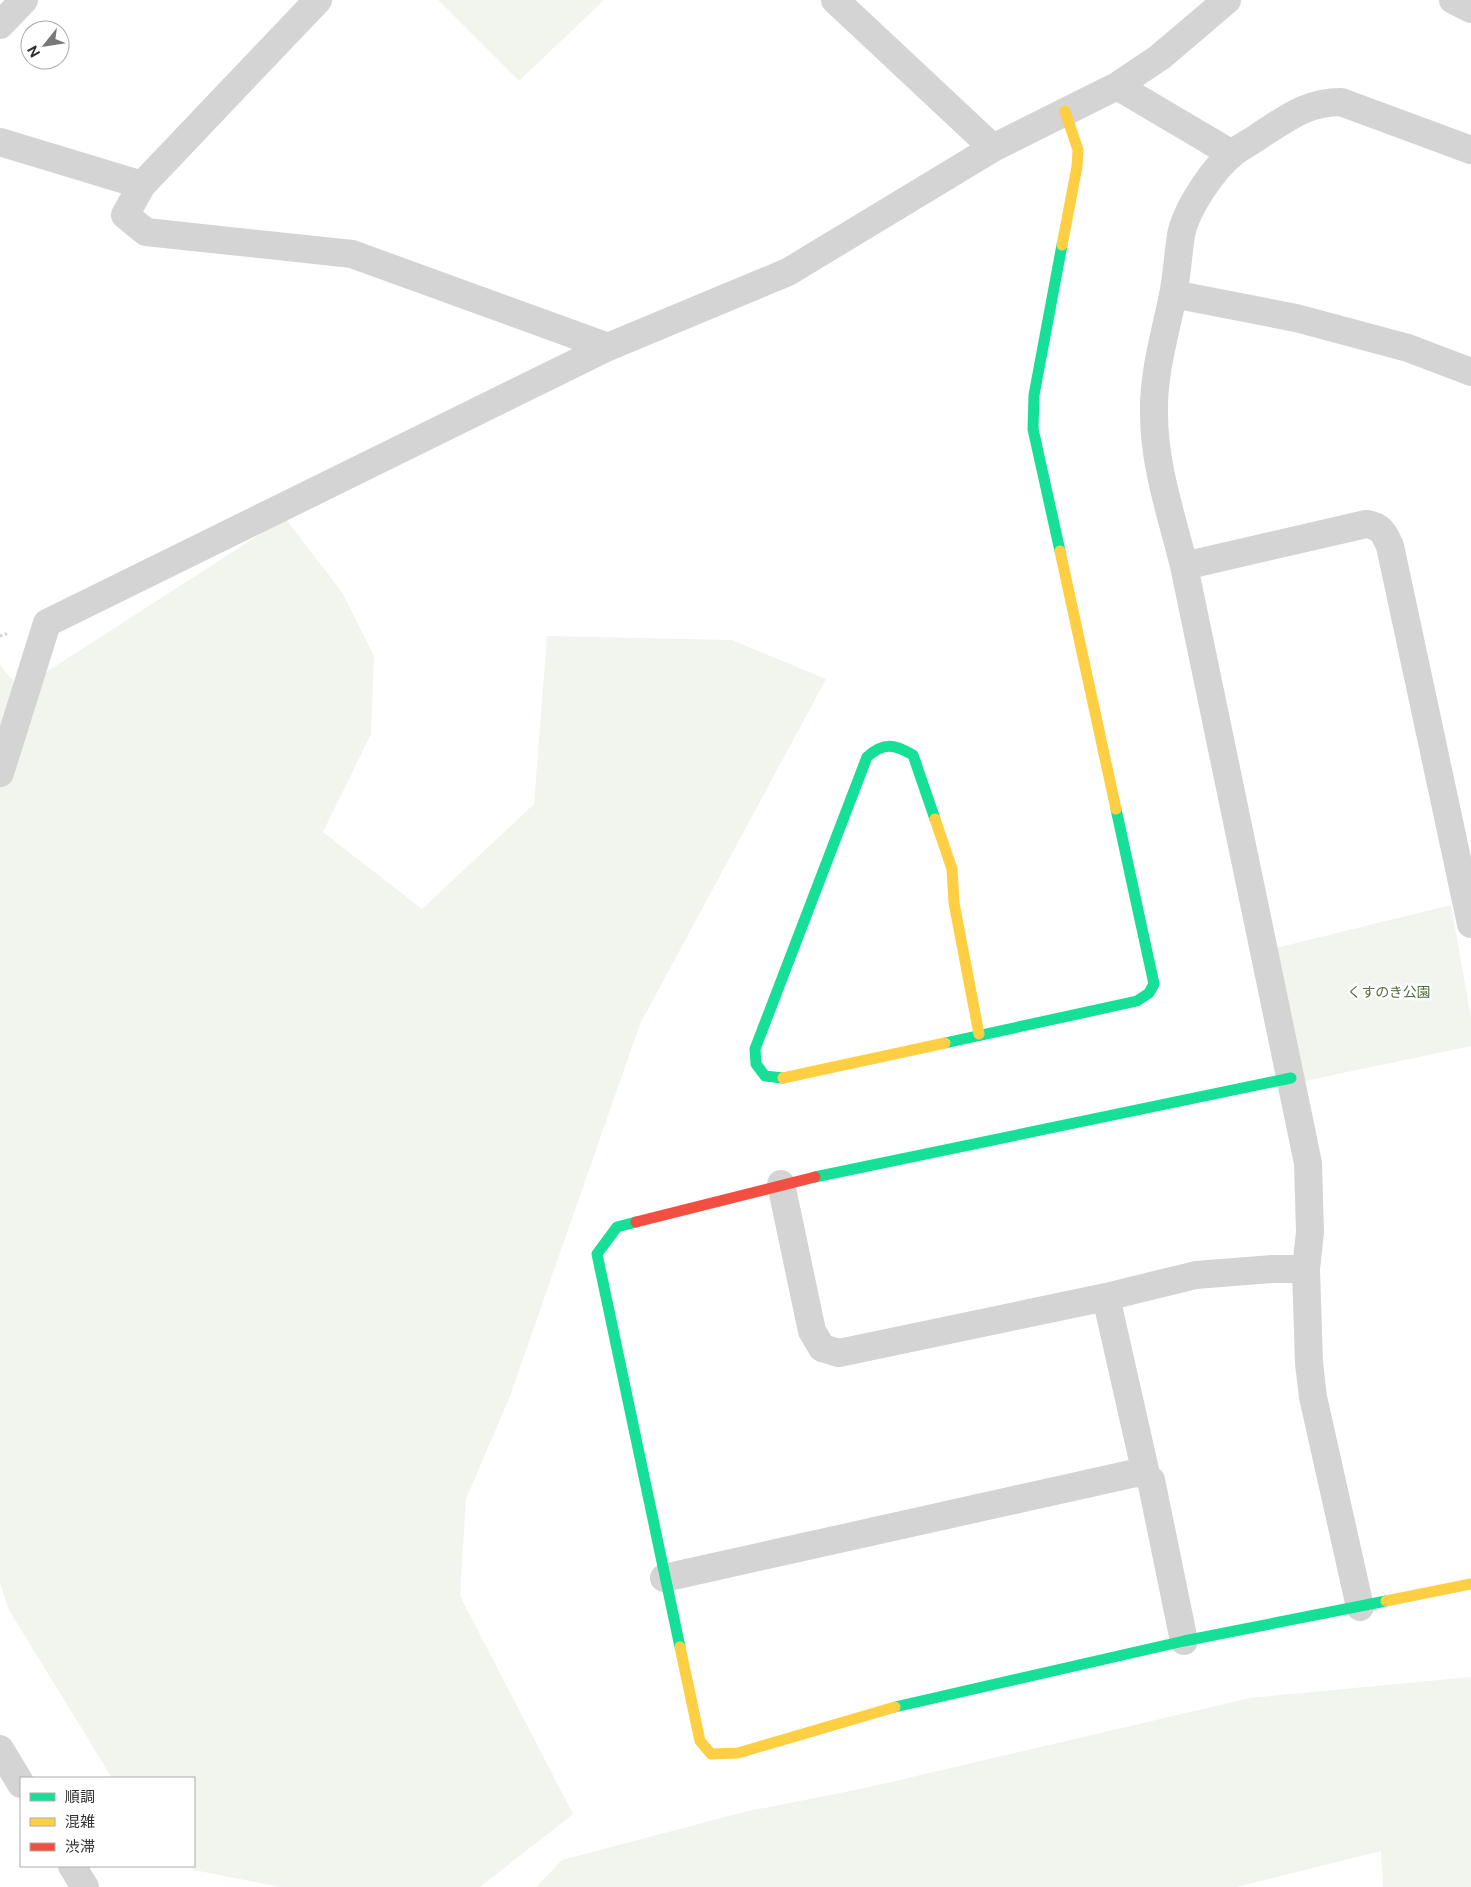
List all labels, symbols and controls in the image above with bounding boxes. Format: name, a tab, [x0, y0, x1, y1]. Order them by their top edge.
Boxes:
north arrow	[20, 20, 70, 70]
text: N	[24, 43, 43, 60]
park label: くすのき公園	[1347, 984, 1431, 1000]
legend	[20, 1777, 195, 1867]
text: 順調	[65, 1788, 95, 1805]
text: 混雑	[65, 1813, 95, 1830]
text: 渋滞	[65, 1838, 95, 1855]

